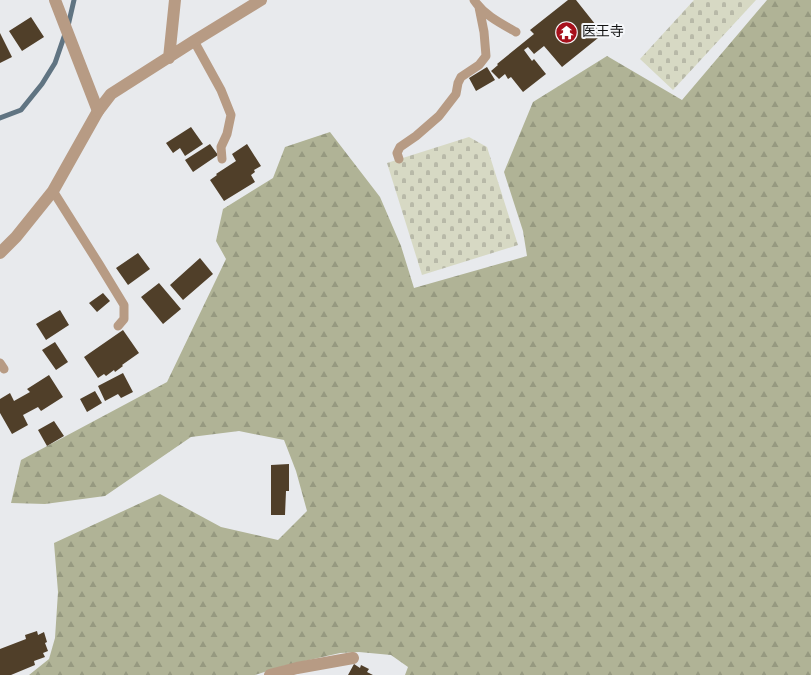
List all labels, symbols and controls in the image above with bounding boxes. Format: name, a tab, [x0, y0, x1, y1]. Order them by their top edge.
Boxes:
temple icon: 医王寺	[554, 19, 580, 45]
place label: 医王寺	[582, 24, 624, 39]

